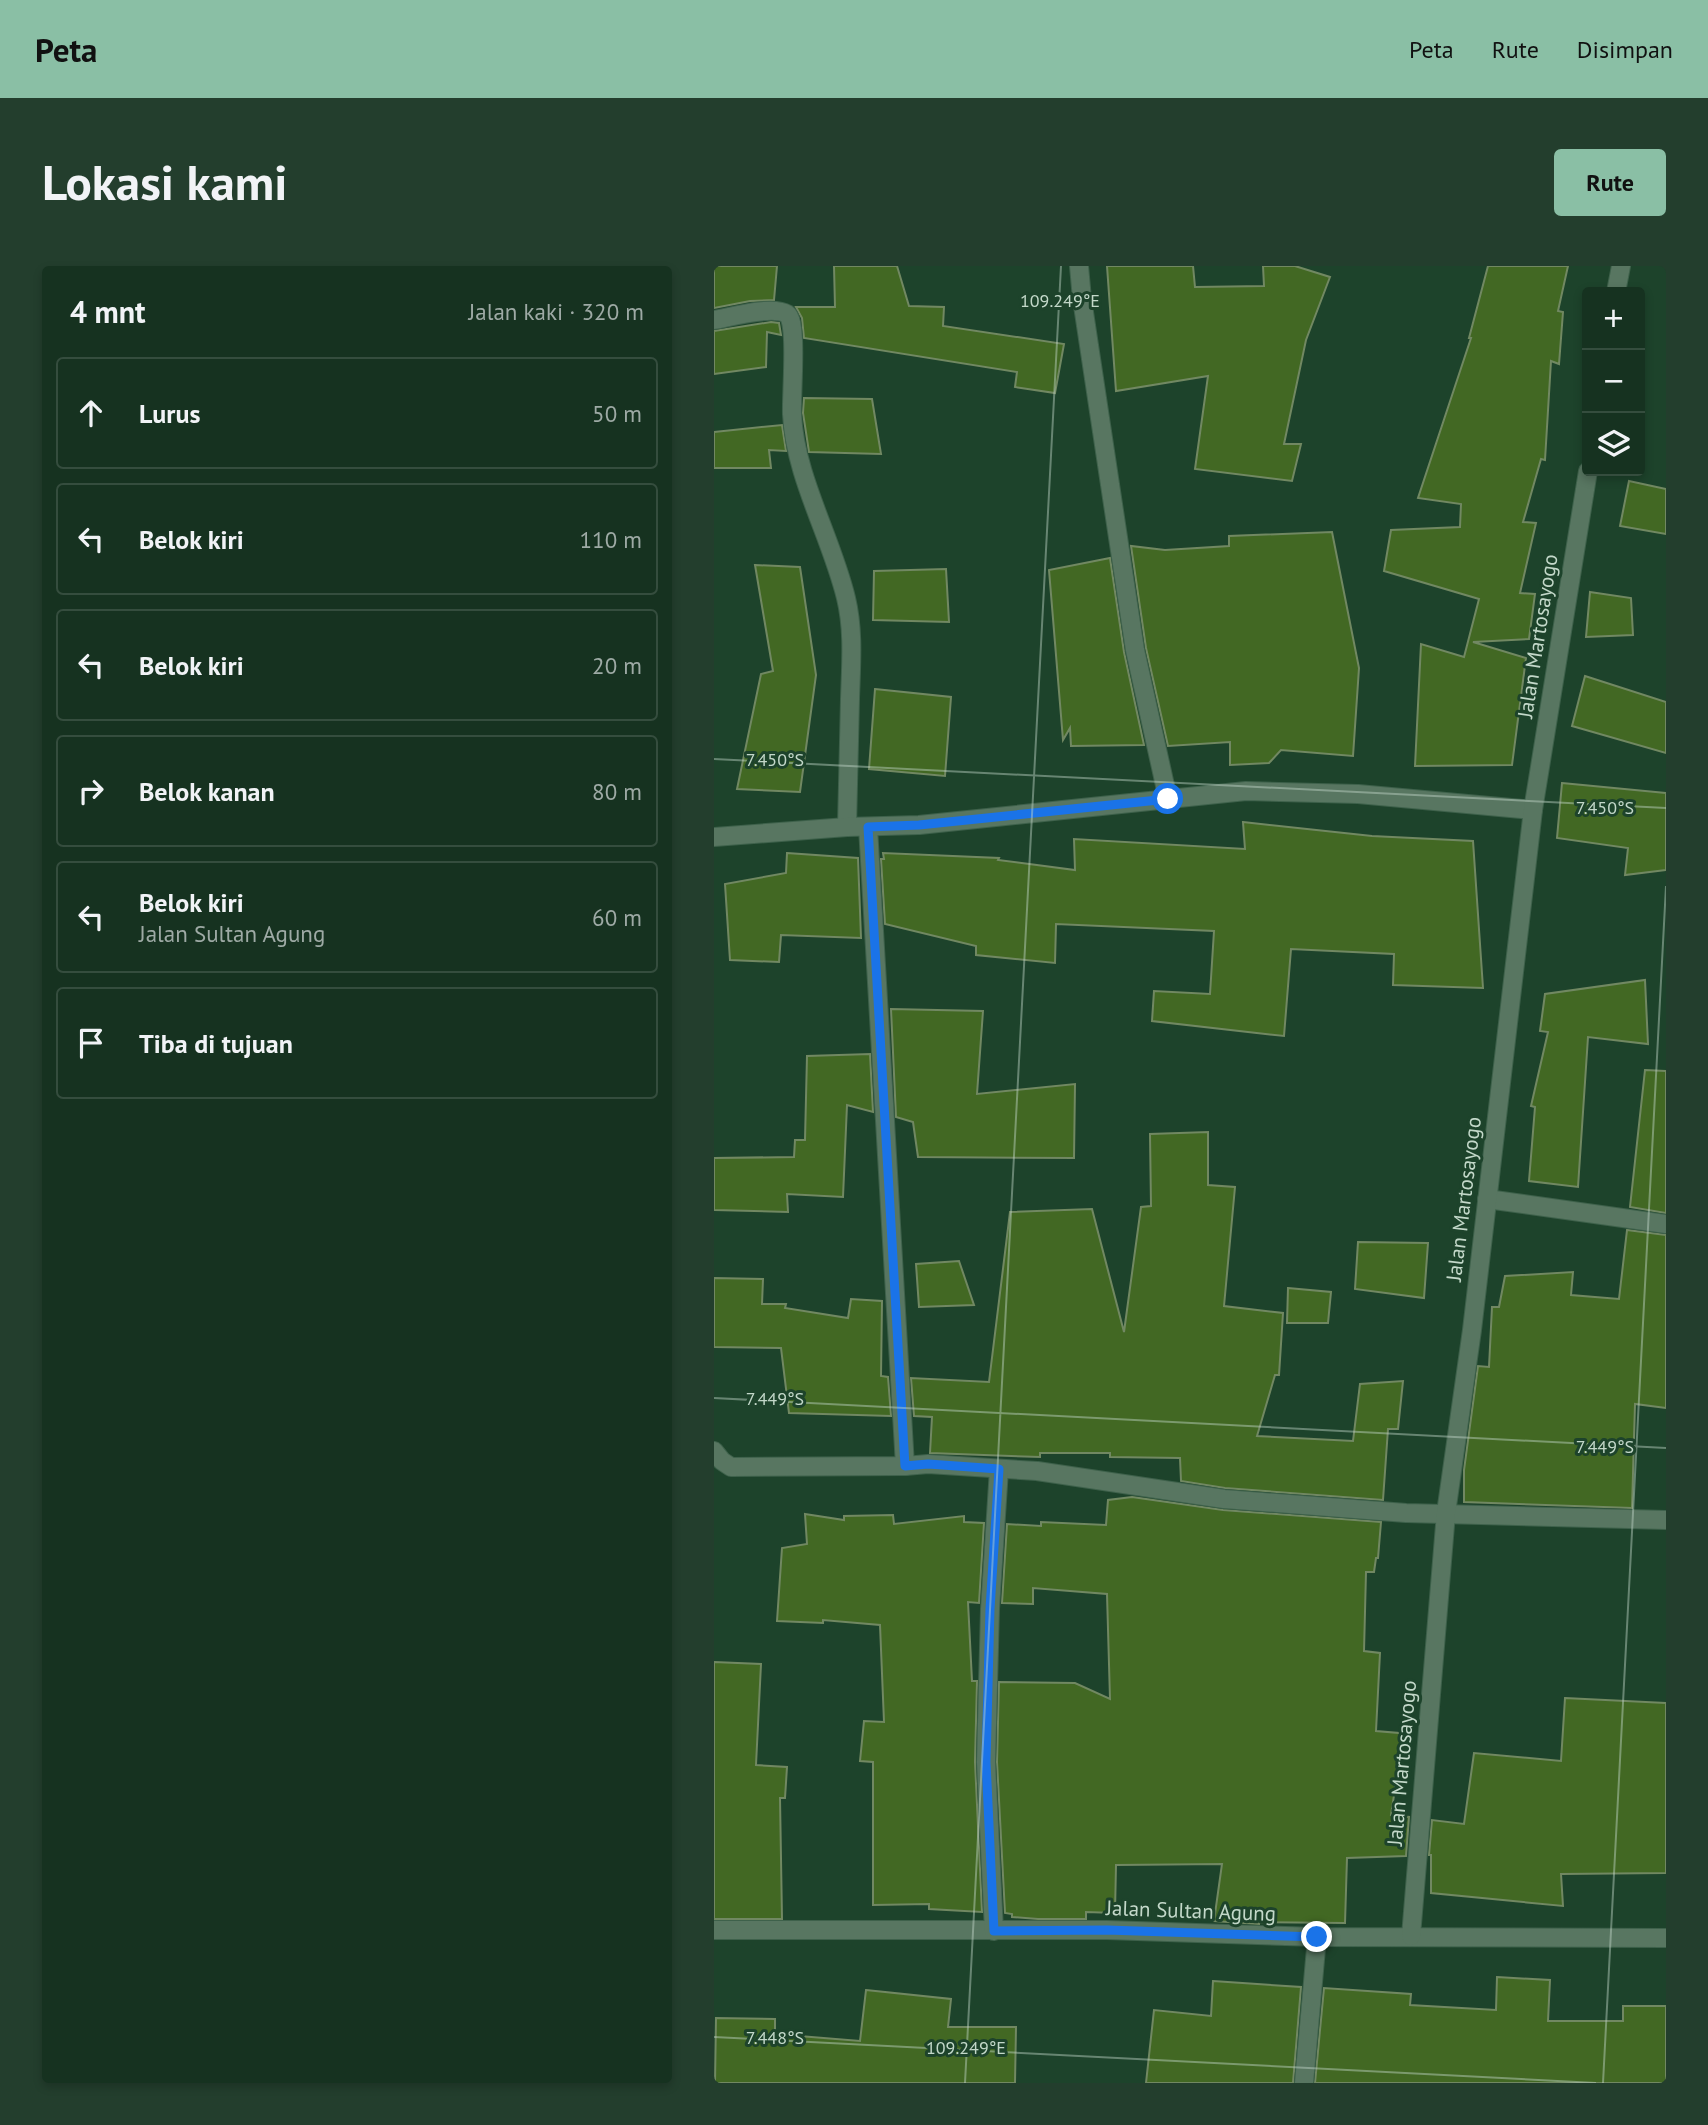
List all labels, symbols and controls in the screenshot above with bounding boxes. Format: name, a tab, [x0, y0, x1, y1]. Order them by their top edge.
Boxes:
text: Peta	[35, 28, 97, 71]
text: Peta	[1409, 34, 1454, 65]
text: Rute	[1492, 34, 1539, 65]
text: Disimpan	[1577, 34, 1673, 65]
button: Rute	[1554, 149, 1666, 216]
text: Lokasi kami	[42, 150, 287, 214]
map controls	[1582, 287, 1645, 476]
button: +	[1582, 287, 1645, 350]
text: 109.249°E	[1020, 289, 1100, 312]
text: 4 mnt	[70, 292, 146, 331]
text: Jalan kaki · 320 m	[469, 297, 644, 326]
button: −	[1582, 350, 1645, 413]
icon: ahead	[72, 394, 110, 432]
text: Lurus	[139, 397, 200, 430]
text: 50 m	[592, 399, 642, 428]
button: layers	[1582, 413, 1645, 476]
icon: left	[72, 520, 110, 558]
text: Belok kiri	[139, 523, 244, 556]
text: 110 m	[580, 525, 642, 554]
street label: Jalan Martosayogo	[1511, 552, 1564, 721]
icon: left	[72, 646, 110, 684]
text: Belok kiri	[139, 649, 244, 682]
text: 20 m	[592, 651, 642, 680]
text: 7.450°S	[746, 748, 804, 771]
icon: right	[72, 772, 110, 810]
text: Belok kanan	[139, 775, 275, 808]
text: 80 m	[592, 777, 642, 806]
route start	[1152, 783, 1183, 814]
text: 7.450°S	[1576, 796, 1634, 819]
text: Belok kiri	[139, 886, 244, 919]
icon: left	[72, 898, 110, 936]
text: 60 m	[592, 903, 642, 932]
text: Jalan Sultan Agung	[139, 919, 325, 948]
icon: arrive	[72, 1024, 110, 1062]
text: Tiba di tujuan	[139, 1027, 293, 1060]
street label: Jalan Martosayogo	[1440, 1115, 1487, 1284]
text: 7.449°S	[746, 1387, 804, 1410]
text: 7.449°S	[1576, 1435, 1634, 1458]
street label: Jalan Martosayogo	[1381, 1679, 1422, 1848]
street label: Jalan Sultan Agung	[1105, 1894, 1276, 1927]
route end	[1301, 1921, 1332, 1952]
text: 7.448°S	[746, 2026, 804, 2049]
text: 109.249°E	[926, 2036, 1006, 2059]

